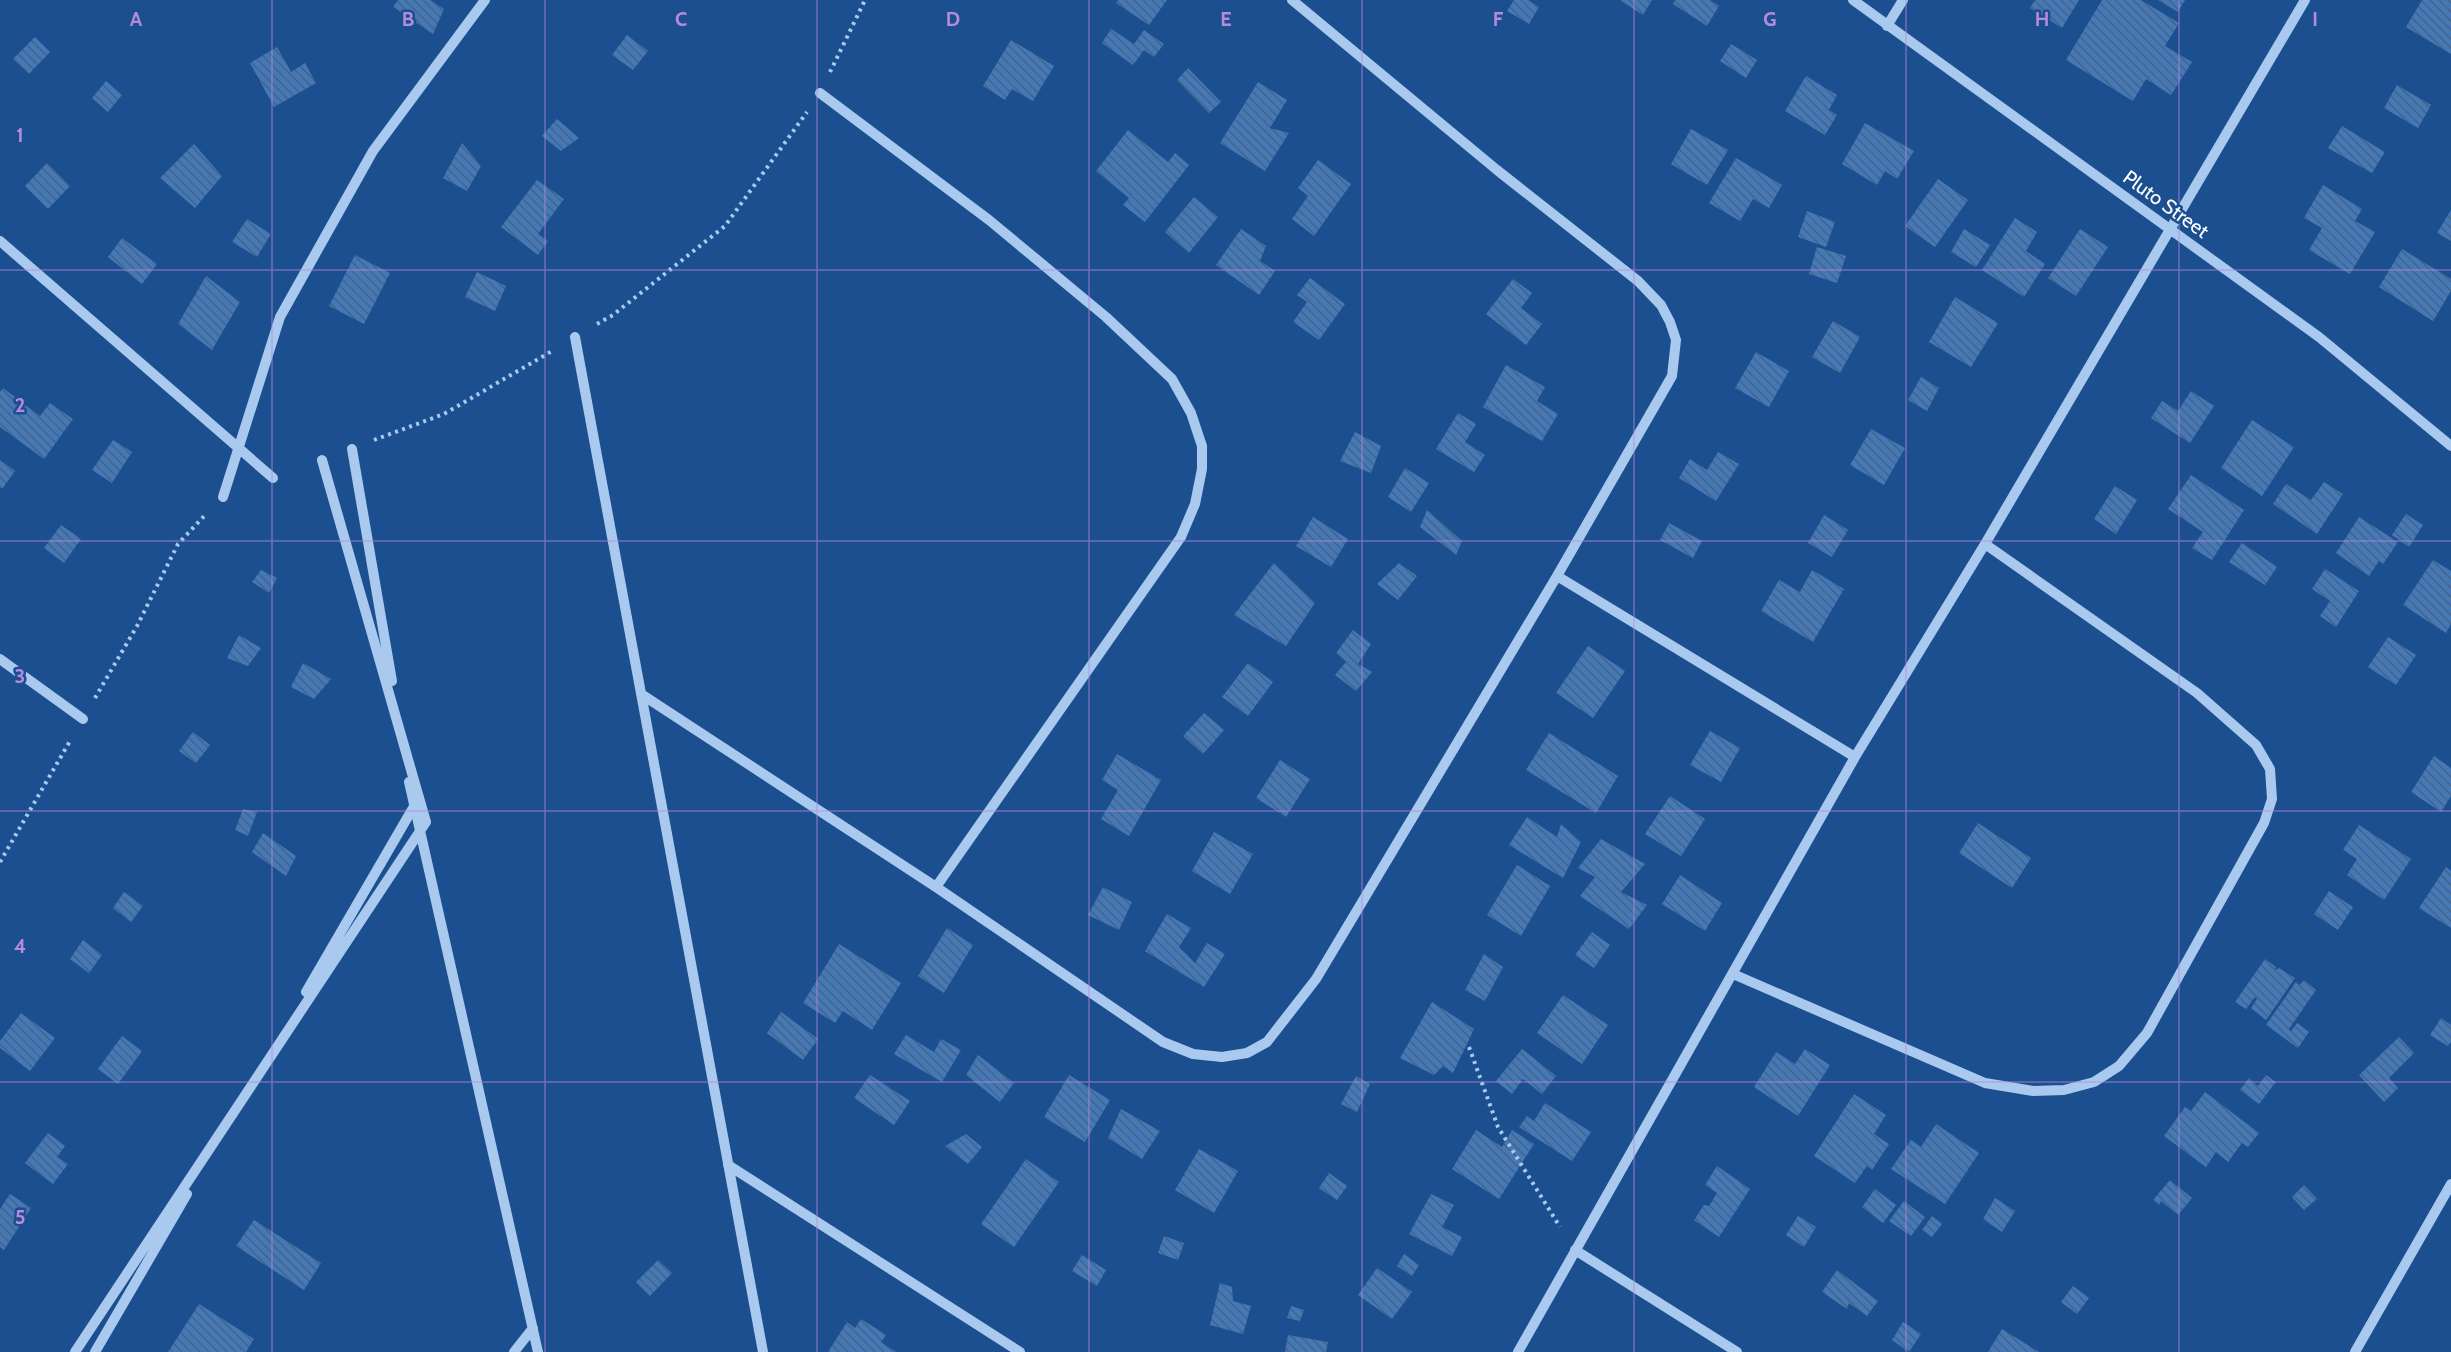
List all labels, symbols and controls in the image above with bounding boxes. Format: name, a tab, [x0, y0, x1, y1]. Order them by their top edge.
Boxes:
text: A	[130, 7, 143, 31]
text: B	[402, 7, 414, 31]
text: C	[675, 7, 687, 31]
text: D	[946, 7, 960, 31]
text: E	[1220, 7, 1232, 31]
text: F	[1493, 7, 1504, 31]
text: G	[1763, 7, 1777, 31]
text: H	[2035, 7, 2049, 31]
text: I	[2312, 7, 2318, 31]
text: 1	[16, 123, 24, 147]
street label: Pluto Street	[2118, 165, 2214, 243]
text: 2	[15, 393, 25, 417]
text: 3	[15, 664, 25, 688]
text: 4	[14, 934, 26, 958]
text: 5	[15, 1205, 25, 1229]

